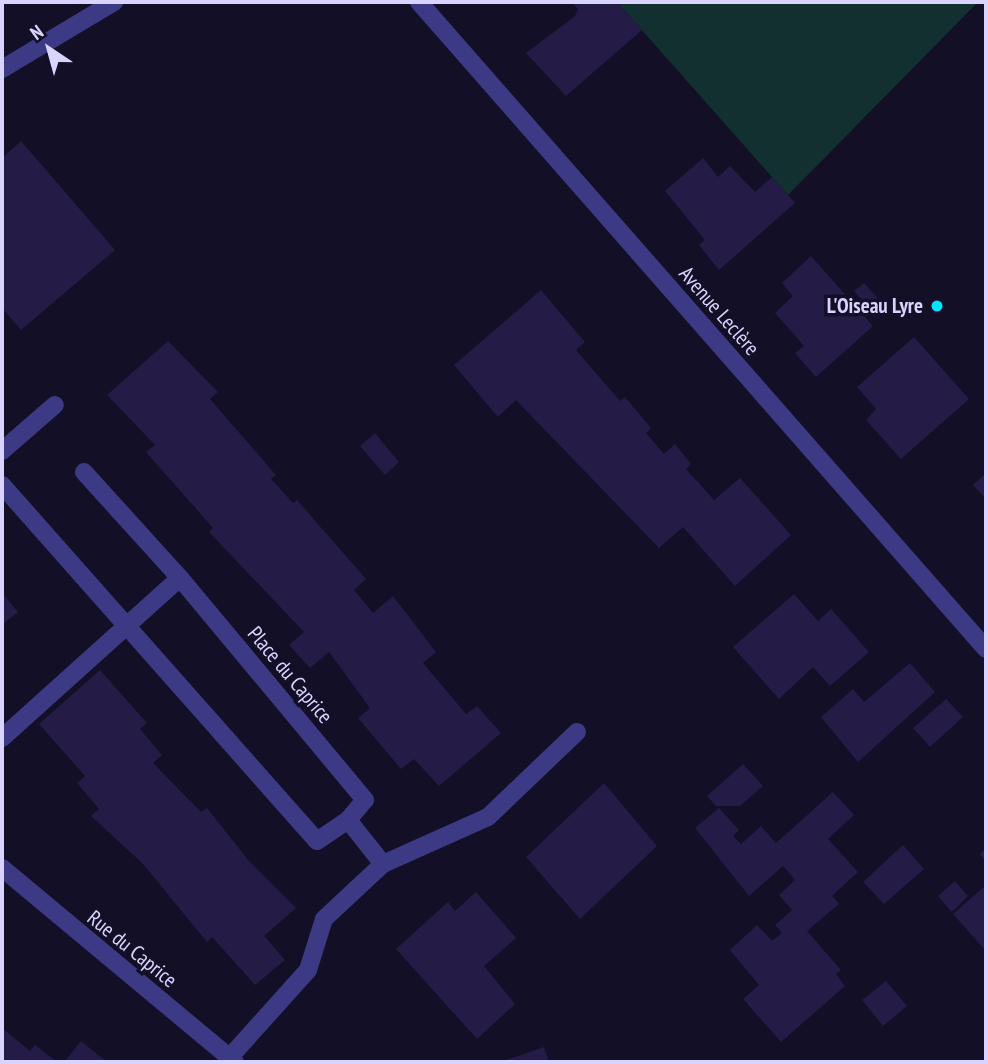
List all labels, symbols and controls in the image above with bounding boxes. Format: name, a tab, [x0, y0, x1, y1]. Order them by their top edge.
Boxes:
north arrow	[14, 14, 84, 84]
text: N	[25, 19, 48, 45]
street label: Avenue Leclère	[674, 261, 764, 361]
place label: L'Oiseau Lyre	[827, 293, 923, 319]
marker: L'Oiseau Lyre	[929, 298, 945, 314]
street label: Place du Caprice	[242, 621, 338, 729]
street label: Rue du Caprice	[82, 905, 182, 993]

